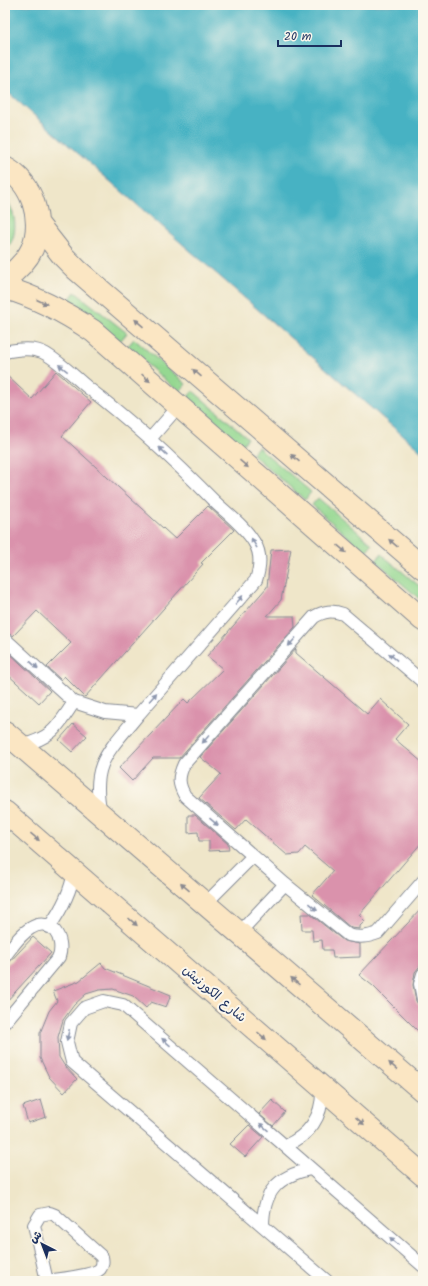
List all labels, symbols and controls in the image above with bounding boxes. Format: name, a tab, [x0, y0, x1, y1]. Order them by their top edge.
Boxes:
scale bar	[278, 22, 341, 48]
text: 20 m	[284, 27, 312, 46]
one-way arrow	[36, 299, 48, 305]
one-way arrow	[134, 319, 144, 328]
one-way arrow	[58, 363, 69, 372]
one-way arrow	[191, 369, 202, 378]
one-way arrow	[140, 374, 151, 383]
one-way arrow	[158, 447, 167, 456]
one-way arrow	[290, 454, 300, 463]
one-way arrow	[238, 459, 249, 468]
one-way arrow	[250, 537, 257, 549]
one-way arrow	[389, 539, 398, 548]
one-way arrow	[337, 544, 346, 553]
one-way arrow	[234, 595, 243, 604]
one-way arrow	[287, 637, 297, 647]
one-way arrow	[388, 652, 399, 661]
one-way arrow	[29, 660, 39, 670]
one-way arrow	[149, 692, 158, 703]
one-way arrow	[201, 734, 210, 745]
one-way arrow	[209, 817, 219, 827]
one-way arrow	[29, 833, 40, 842]
one-way arrow	[180, 883, 191, 892]
one-way arrow	[307, 902, 318, 911]
one-way arrow	[128, 918, 138, 927]
street label: شارع الكورنيش	[177, 960, 251, 1028]
one-way arrow	[290, 977, 300, 986]
one-way arrow	[65, 1029, 71, 1042]
one-way arrow	[258, 1031, 267, 1040]
one-way arrow	[161, 1038, 171, 1047]
one-way arrow	[388, 1061, 399, 1070]
one-way arrow	[355, 1117, 366, 1126]
one-way arrow	[259, 1123, 269, 1132]
north arrow	[22, 1224, 62, 1264]
text: ش	[25, 1227, 46, 1248]
one-way arrow	[388, 1236, 399, 1245]

